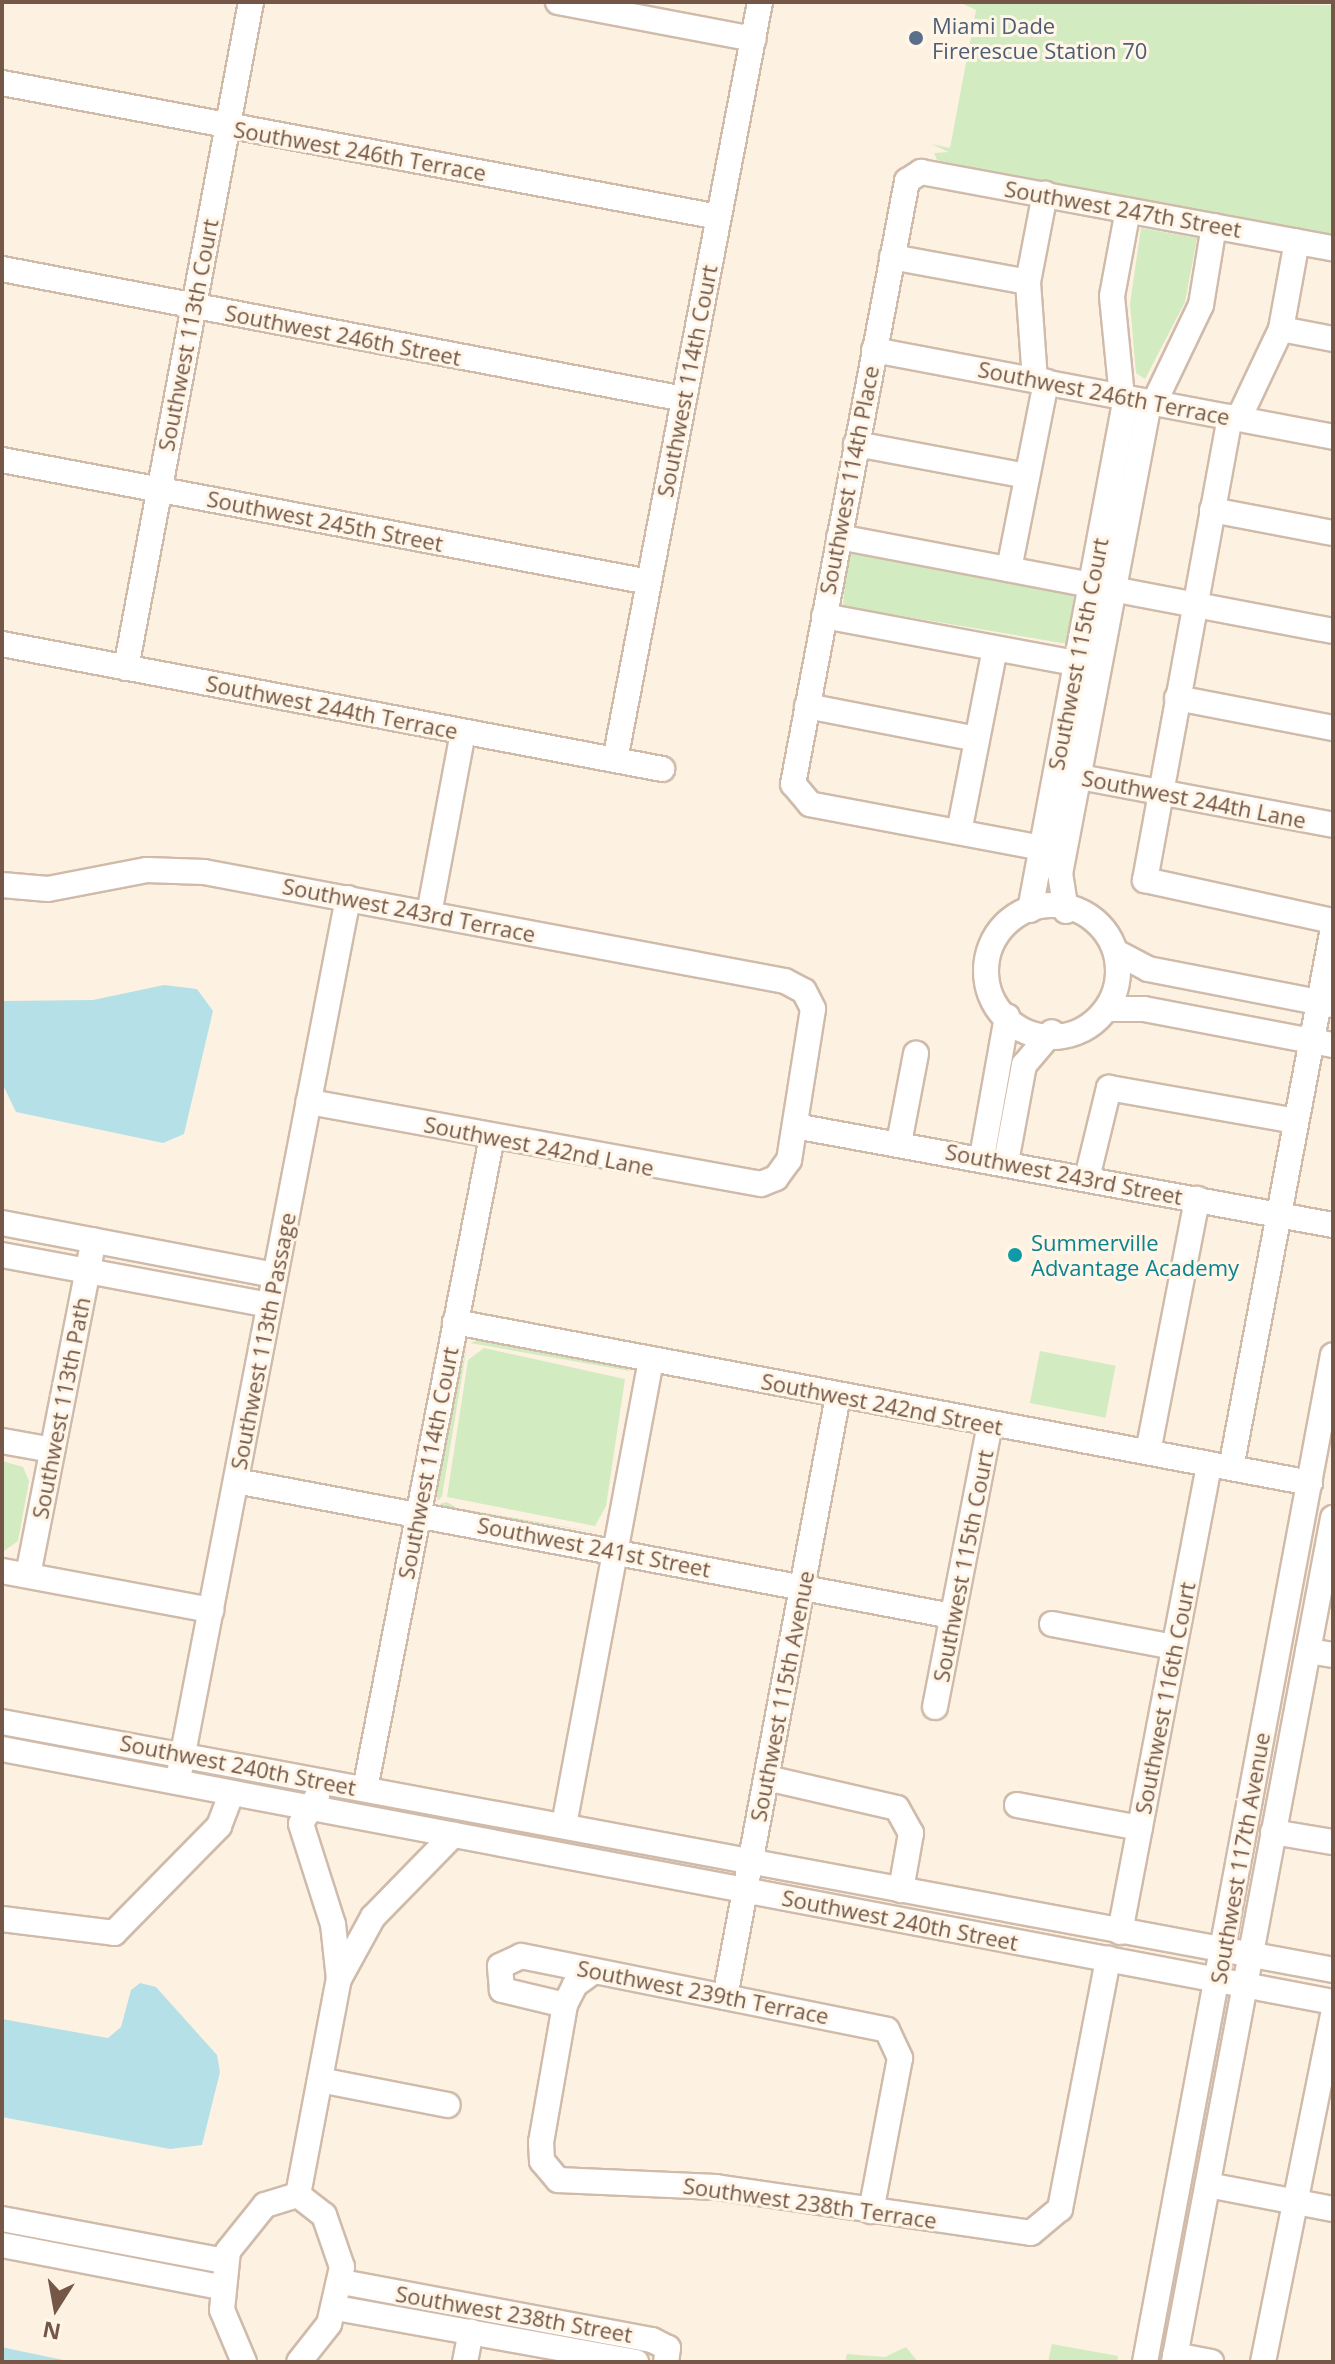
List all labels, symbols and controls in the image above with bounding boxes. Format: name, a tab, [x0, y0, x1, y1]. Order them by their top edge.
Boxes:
place label: Miami Dade Firerescue Station 70	[932, 12, 1147, 64]
marker: Miami Dade Firerescue Station 70	[907, 29, 925, 47]
street label: Southwest 246th Terrace	[232, 116, 488, 186]
street label: Southwest 247th Street	[1003, 175, 1243, 243]
street label: Southwest 113th Court	[153, 217, 223, 453]
street label: Southwest 114th Court	[652, 263, 722, 499]
street label: Southwest 246th Street	[223, 299, 463, 371]
street label: Southwest 246th Terrace	[976, 356, 1232, 430]
street label: Southwest 114th Place	[814, 363, 884, 597]
street label: Southwest 245th Street	[205, 485, 445, 557]
street label: Southwest 115th Court	[1043, 536, 1113, 772]
street label: Southwest 244th Terrace	[204, 670, 460, 744]
street label: Southwest 244th Lane	[1080, 764, 1308, 834]
street label: Southwest 243rd Terrace	[280, 873, 538, 947]
street label: Southwest 242nd Lane	[422, 1111, 656, 1181]
street label: Southwest 243rd Street	[943, 1138, 1185, 1210]
street label: Southwest 113th Passage	[225, 1210, 301, 1472]
place label: Summerville Advantage Academy	[1031, 1229, 1239, 1280]
marker: Summerville Advantage Academy	[1006, 1246, 1024, 1264]
street label: Southwest 113th Path	[27, 1295, 95, 1521]
street label: Southwest 114th Court	[393, 1345, 463, 1581]
street label: Southwest 242nd Street	[759, 1368, 1005, 1440]
street label: Southwest 115th Court	[928, 1448, 998, 1684]
street label: Southwest 241st Street	[475, 1511, 713, 1583]
street label: Southwest 115th Avenue	[745, 1568, 819, 1824]
street label: Southwest 116th Court	[1130, 1580, 1200, 1816]
street label: Southwest 240th Street	[118, 1729, 358, 1801]
street label: Southwest 117th Avenue	[1205, 1730, 1275, 1986]
street label: Southwest 240th Street	[780, 1884, 1020, 1956]
street label: Southwest 239th Terrace	[575, 1955, 831, 2029]
street label: Southwest 238th Terrace	[681, 2172, 939, 2234]
north arrow	[16, 2268, 96, 2348]
street label: Southwest 238th Street	[394, 2280, 634, 2348]
text: N	[40, 2315, 63, 2348]

